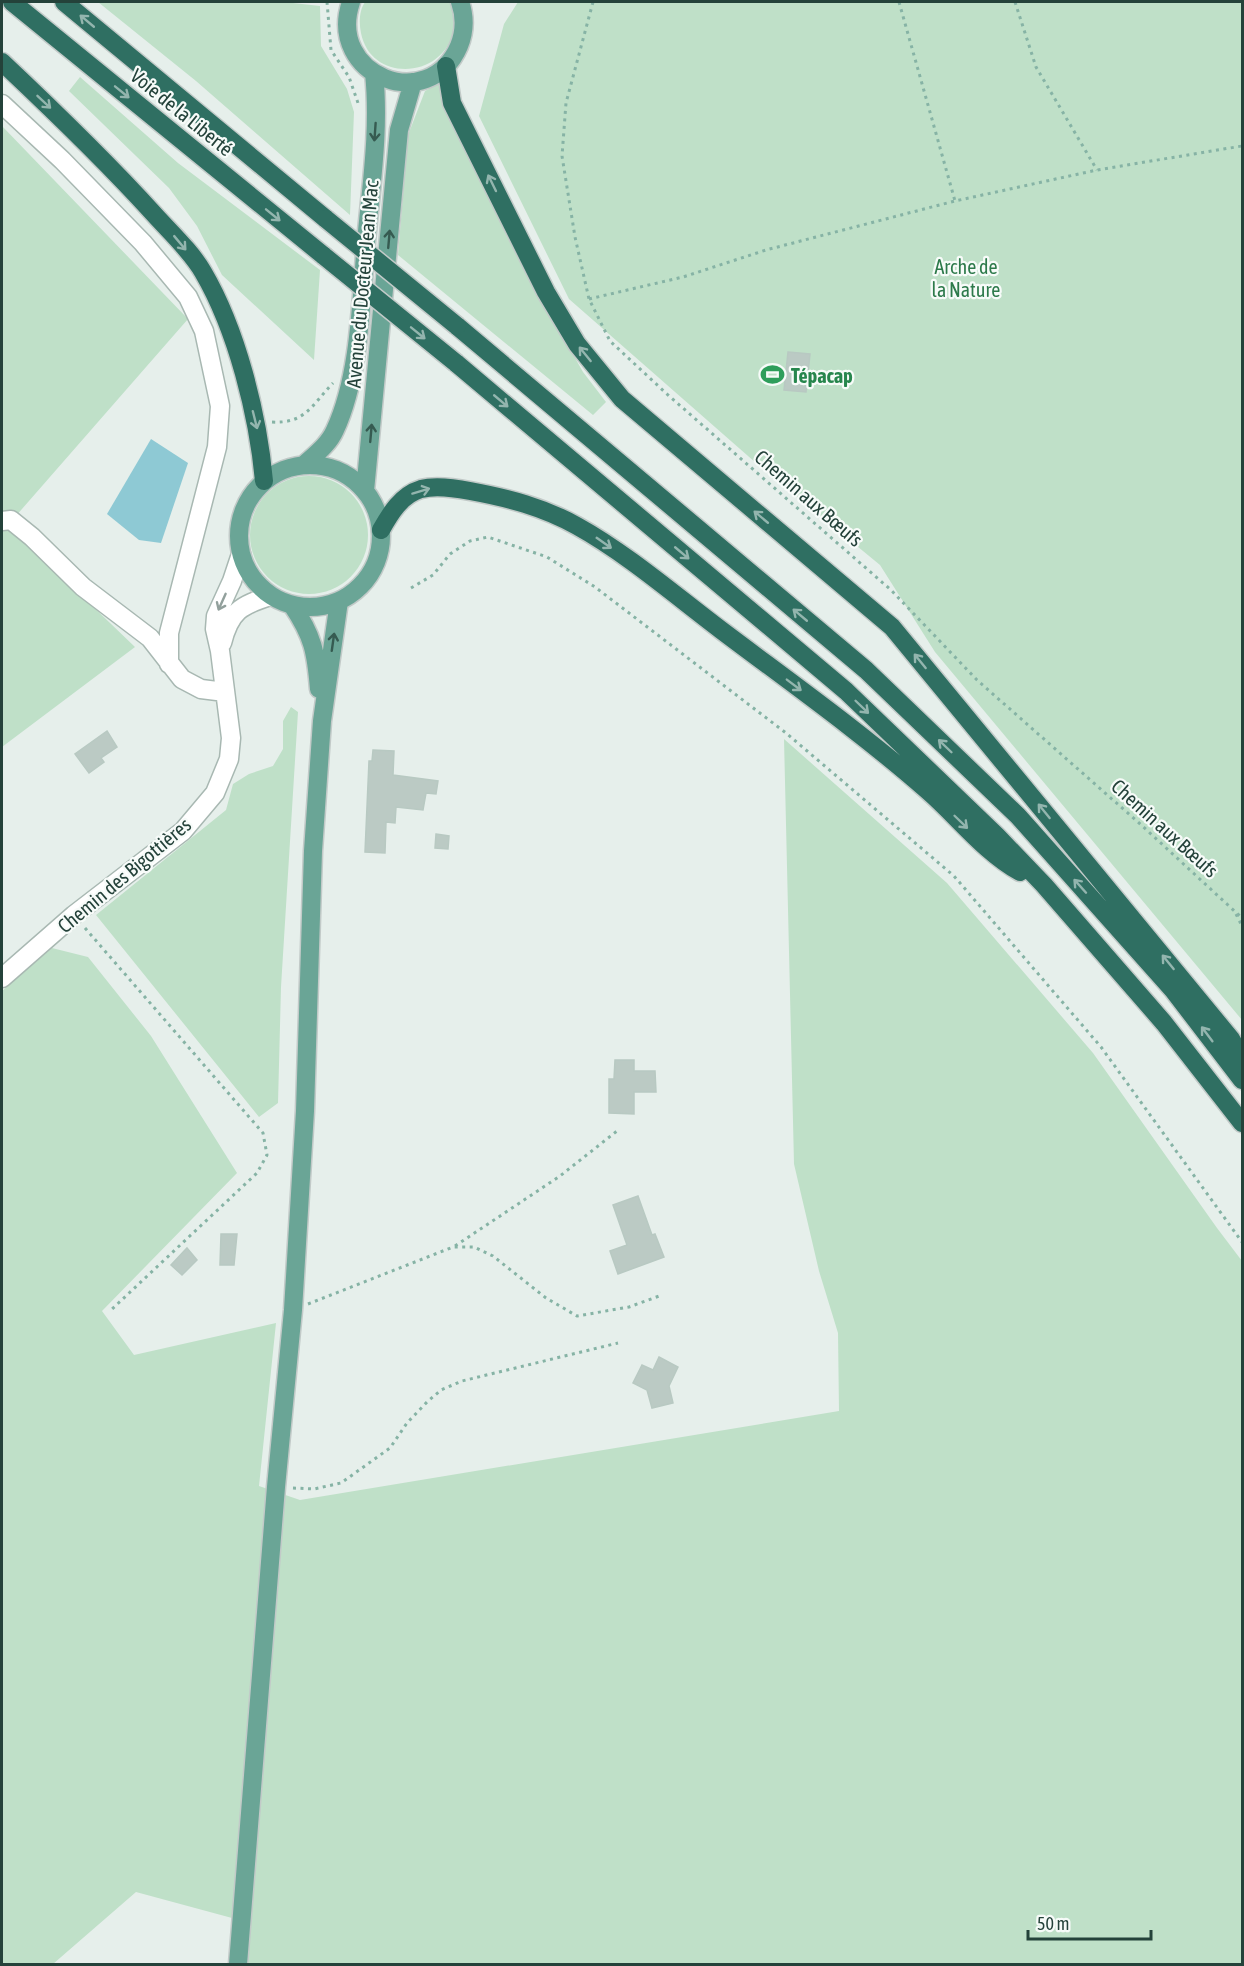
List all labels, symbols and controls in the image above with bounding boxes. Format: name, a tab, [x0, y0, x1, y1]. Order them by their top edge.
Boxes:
one-way arrow	[80, 14, 95, 28]
street label: Voie de la Liberté	[126, 64, 238, 160]
one-way arrow	[114, 85, 130, 98]
one-way arrow	[37, 95, 52, 109]
one-way arrow	[370, 121, 381, 141]
one-way arrow	[485, 174, 497, 192]
street label: Avenue du Docteur Jean Mac	[341, 179, 383, 389]
one-way arrow	[265, 208, 280, 222]
one-way arrow	[384, 229, 395, 249]
one-way arrow	[173, 235, 186, 251]
park label: Arche de la Nature	[932, 255, 1000, 301]
one-way arrow	[410, 326, 426, 339]
one-way arrow	[578, 346, 591, 362]
sports icon: Tépacap	[760, 362, 786, 388]
place label: Tépacap	[791, 364, 853, 387]
one-way arrow	[493, 394, 508, 408]
one-way arrow	[249, 410, 261, 429]
one-way arrow	[366, 424, 377, 443]
street label: Chemin aux Bœufs	[750, 445, 868, 551]
one-way arrow	[411, 485, 430, 496]
one-way arrow	[753, 510, 769, 523]
one-way arrow	[595, 537, 611, 549]
one-way arrow	[674, 547, 690, 560]
one-way arrow	[216, 592, 227, 610]
one-way arrow	[793, 608, 808, 622]
one-way arrow	[328, 633, 339, 652]
one-way arrow	[913, 654, 927, 669]
one-way arrow	[785, 679, 801, 691]
one-way arrow	[855, 700, 870, 714]
one-way arrow	[937, 738, 952, 753]
street label: Chemin aux Bœufs	[1107, 774, 1223, 882]
one-way arrow	[1038, 804, 1051, 820]
street label: Chemin des Bigottières	[53, 813, 195, 937]
one-way arrow	[953, 814, 968, 829]
one-way arrow	[1073, 878, 1087, 893]
one-way arrow	[1161, 955, 1175, 970]
one-way arrow	[1201, 1026, 1213, 1042]
scale bar	[1028, 1903, 1151, 1941]
text: 50 m	[1037, 1913, 1069, 1934]

